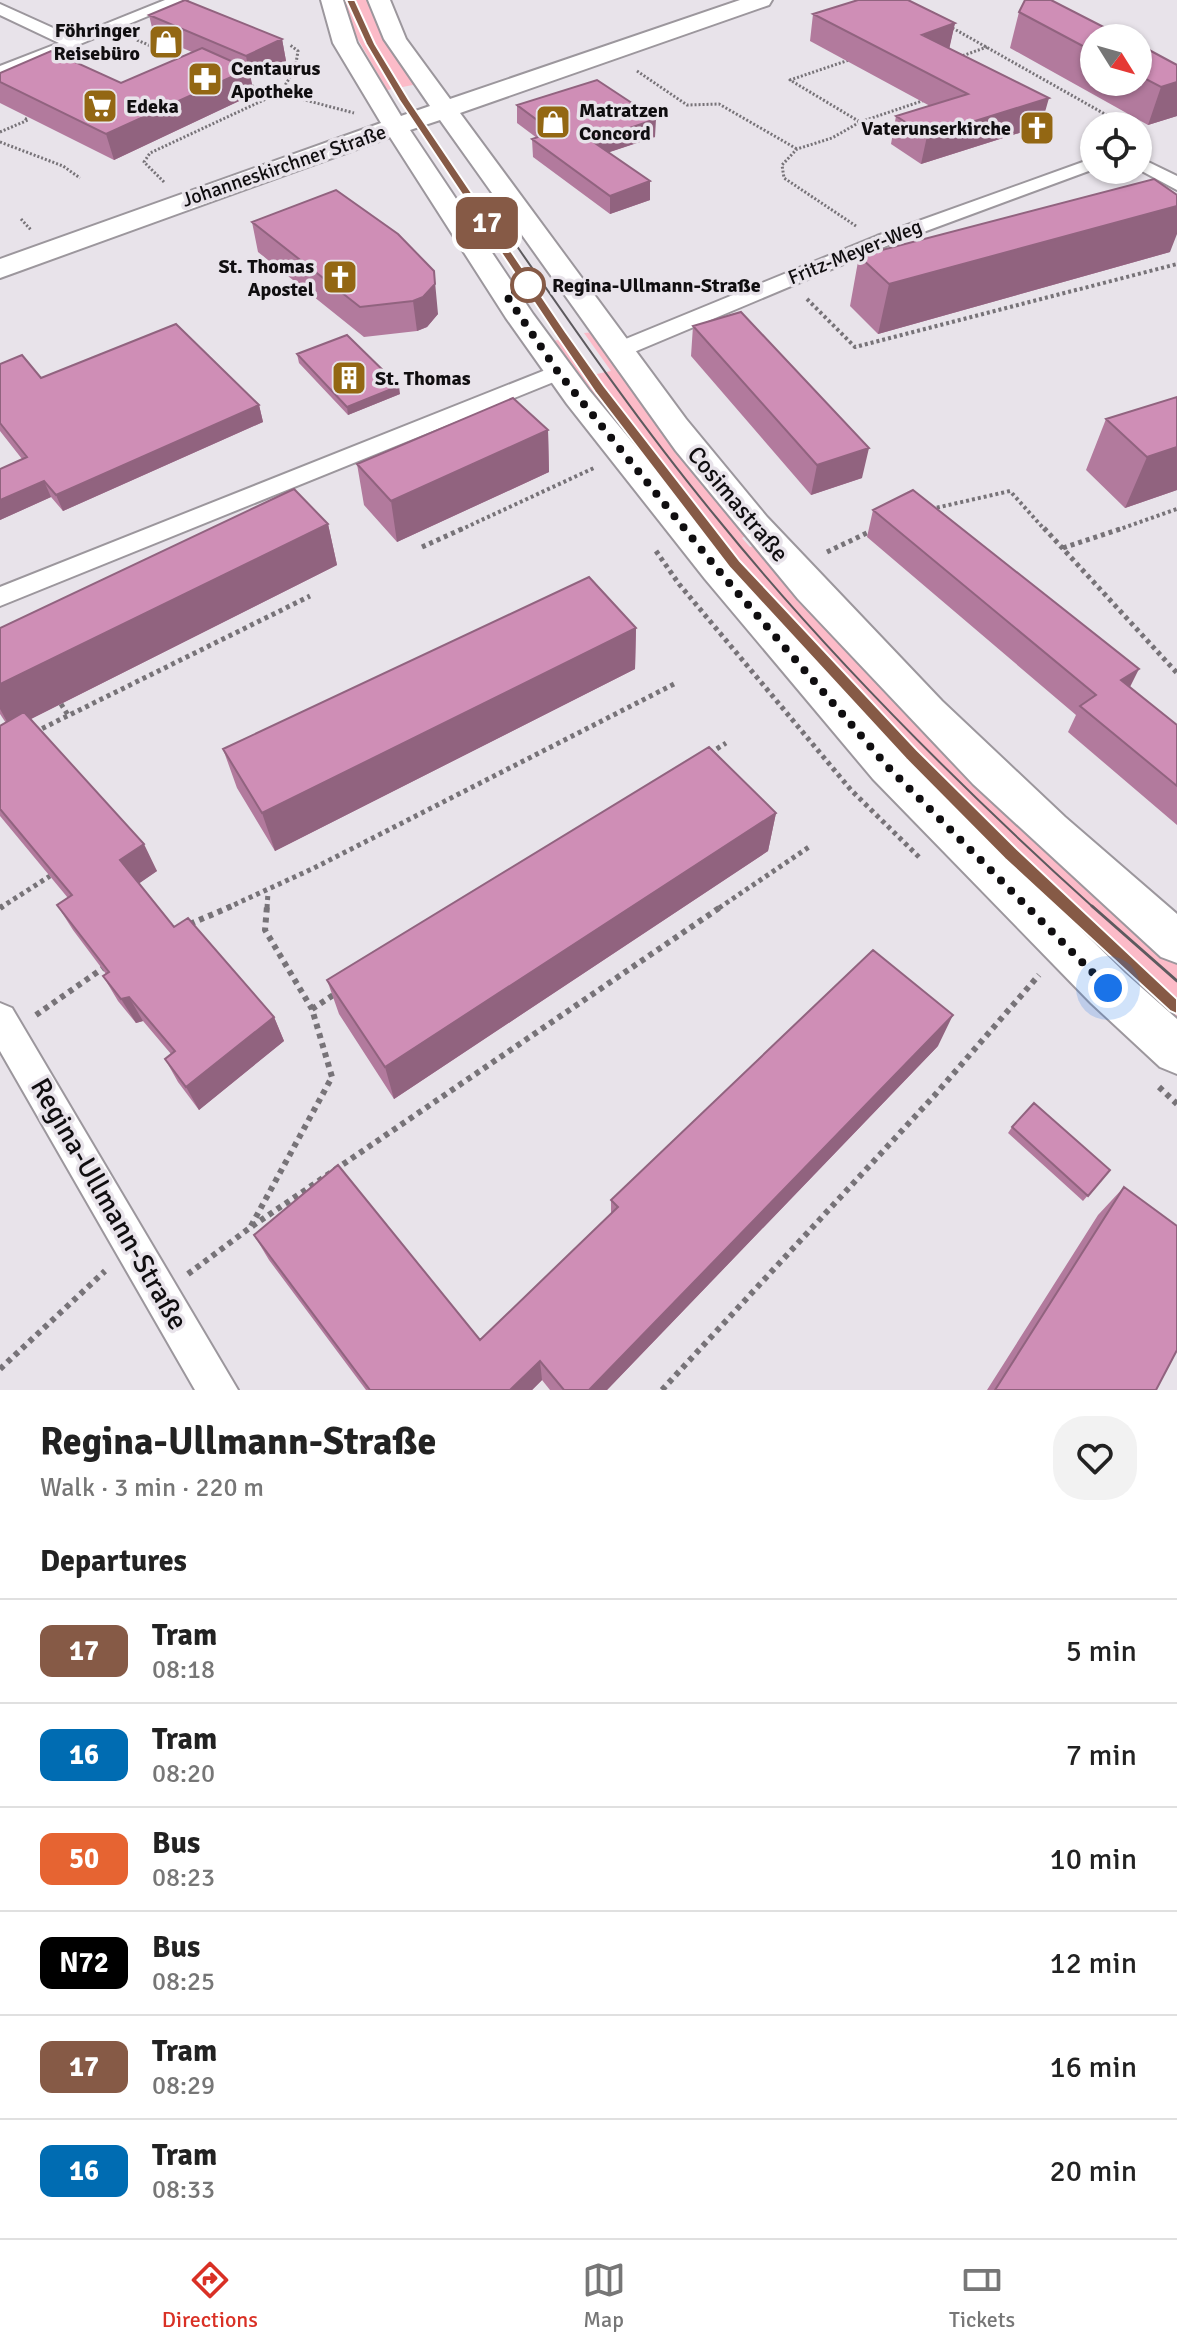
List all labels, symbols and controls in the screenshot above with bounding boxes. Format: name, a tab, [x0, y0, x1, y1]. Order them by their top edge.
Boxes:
place label: Föhringer Reisebüro	[54, 18, 140, 66]
shop icon: Föhringer Reisebüro	[147, 23, 185, 61]
north arrow	[1080, 24, 1152, 96]
map controls	[1080, 24, 1152, 184]
place label: Centaurus Apotheke	[231, 56, 321, 104]
pharmacy icon: Centaurus Apotheke	[186, 60, 224, 98]
supermarket icon: Edeka	[81, 87, 119, 125]
place label: Edeka	[126, 94, 179, 119]
place label: Matratzen Concord	[579, 98, 669, 146]
shop icon: Matratzen Concord	[534, 103, 572, 141]
church icon: Vaterunserkirche	[1018, 109, 1056, 147]
button: locate	[1080, 112, 1152, 184]
place label: Vaterunserkirche	[861, 116, 1011, 141]
street label: Johanneskirchner Straße	[179, 119, 389, 213]
line badge: 17	[451, 197, 523, 249]
text: 17	[472, 206, 502, 240]
street label: Fritz-Meyer-Weg	[784, 214, 926, 290]
place label: St. Thomas Apostel	[218, 254, 314, 302]
church icon: St. Thomas Apostel	[321, 258, 359, 296]
marker: Regina-Ullmann-Straße	[511, 268, 545, 302]
place label: Regina-Ullmann-Straße	[552, 273, 761, 298]
building icon: St. Thomas	[330, 359, 368, 397]
place label: St. Thomas	[375, 366, 471, 391]
street label: Cosimastraße	[681, 440, 795, 568]
your location	[1088, 968, 1128, 1008]
street label: Regina-Ullmann-Straße	[23, 1072, 195, 1336]
button: heart	[1053, 1416, 1137, 1500]
text: Regina-Ullmann-Straße	[40, 1418, 436, 1465]
text: Walk · 3 min · 220 m	[40, 1472, 264, 1504]
text: Departures	[40, 1543, 187, 1580]
text: Tram	[152, 1617, 217, 1654]
text: 5 min	[1066, 1633, 1137, 1670]
text: 17	[69, 1634, 99, 1668]
text: 08:18	[152, 1654, 215, 1686]
text: Tram	[152, 1721, 217, 1758]
text: 7 min	[1066, 1737, 1137, 1774]
text: 16	[69, 1738, 99, 1772]
text: 08:20	[152, 1758, 215, 1790]
text: Bus	[152, 1825, 200, 1862]
text: 10 min	[1050, 1841, 1137, 1878]
text: 50	[69, 1842, 99, 1876]
text: 08:23	[152, 1862, 215, 1894]
text: Bus	[152, 1929, 200, 1966]
text: 12 min	[1050, 1945, 1137, 1982]
text: N72	[59, 1946, 109, 1980]
text: 08:25	[152, 1966, 215, 1998]
text: Tram	[152, 2033, 217, 2070]
text: 16 min	[1050, 2049, 1137, 2086]
text: 17	[69, 2050, 99, 2084]
text: 08:29	[152, 2070, 215, 2102]
text: Tram	[152, 2137, 217, 2174]
text: 20 min	[1050, 2153, 1137, 2190]
text: 16	[69, 2154, 99, 2188]
text: 08:33	[152, 2174, 215, 2206]
tab: Directions	[162, 2258, 258, 2333]
tab: Map	[582, 2258, 626, 2333]
tab: Tickets	[949, 2258, 1015, 2333]

